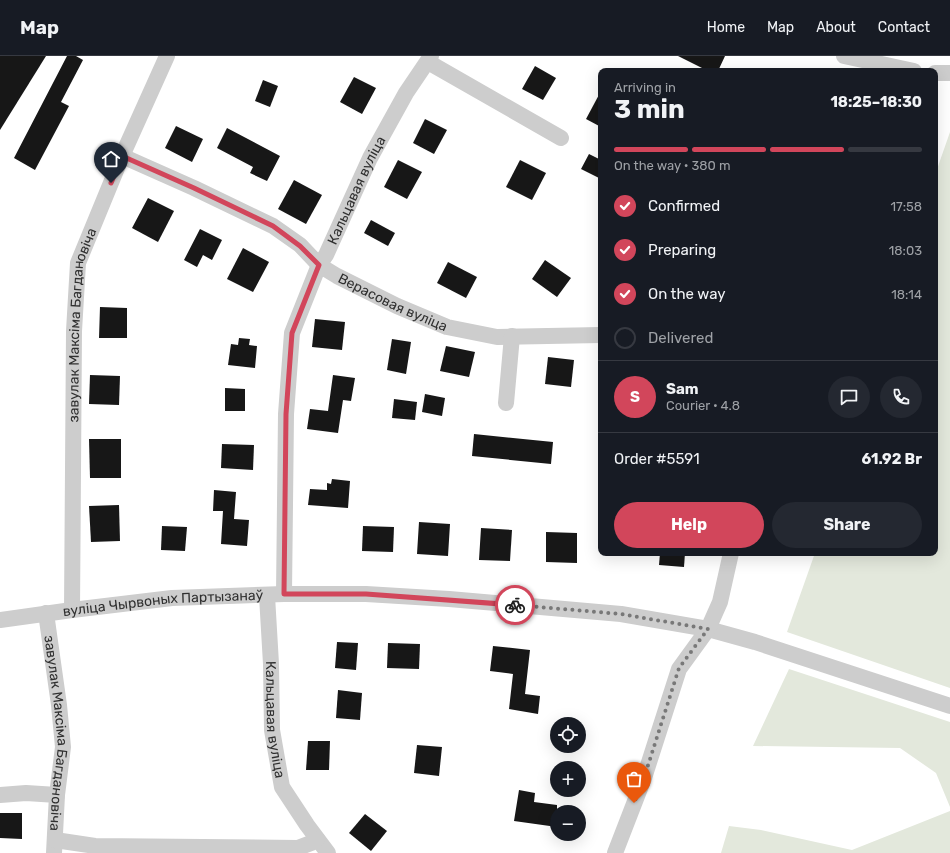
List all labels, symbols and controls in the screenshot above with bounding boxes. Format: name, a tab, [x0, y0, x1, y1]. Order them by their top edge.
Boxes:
text: Map	[20, 16, 59, 39]
text: Home	[707, 19, 745, 36]
text: Map	[767, 19, 794, 36]
text: About	[816, 19, 856, 36]
text: Contact	[878, 19, 930, 36]
text: Arriving in	[614, 80, 676, 95]
text: 18:25–18:30	[830, 93, 922, 111]
text: 3 min	[614, 94, 685, 125]
street label: Кальцавая вуліца	[323, 133, 389, 247]
pin	[94, 142, 128, 183]
icon: home	[100, 148, 122, 170]
text: On the way · 380 m	[614, 158, 731, 173]
icon: check	[614, 195, 636, 217]
text: Confirmed	[648, 197, 720, 215]
text: 17:58	[890, 199, 922, 214]
street label: завулак Максіма Багдановіча	[65, 225, 100, 422]
icon: check	[614, 239, 636, 261]
text: Preparing	[648, 241, 716, 259]
text: 18:03	[889, 243, 922, 258]
street label: Верасовая вуліца	[335, 270, 450, 335]
icon: check	[614, 283, 636, 305]
text: On the way	[648, 285, 726, 303]
text: 18:14	[891, 287, 922, 302]
text: Delivered	[648, 329, 713, 347]
button: chat	[828, 376, 870, 418]
button: phone	[880, 376, 922, 418]
text: Sam	[666, 380, 699, 398]
text: S	[630, 388, 640, 406]
text: Courier · 4.8	[666, 398, 740, 413]
text: Order #5591	[614, 450, 700, 468]
text: 61.92 Br	[862, 450, 922, 468]
button: Help	[614, 502, 764, 548]
button: Share	[772, 502, 922, 548]
courier	[495, 585, 535, 625]
street label: вуліца Чырвоных Партызанаў	[62, 586, 264, 620]
icon: bike	[504, 594, 526, 616]
street label: завулак Максіма Багдановіча	[41, 634, 72, 831]
street label: Кальцавая вуліца	[262, 661, 289, 780]
map controls	[550, 717, 586, 841]
button: locate	[550, 717, 586, 753]
button: +	[550, 761, 586, 797]
pin	[617, 762, 651, 803]
icon: bag	[623, 768, 645, 790]
button: −	[550, 805, 586, 841]

